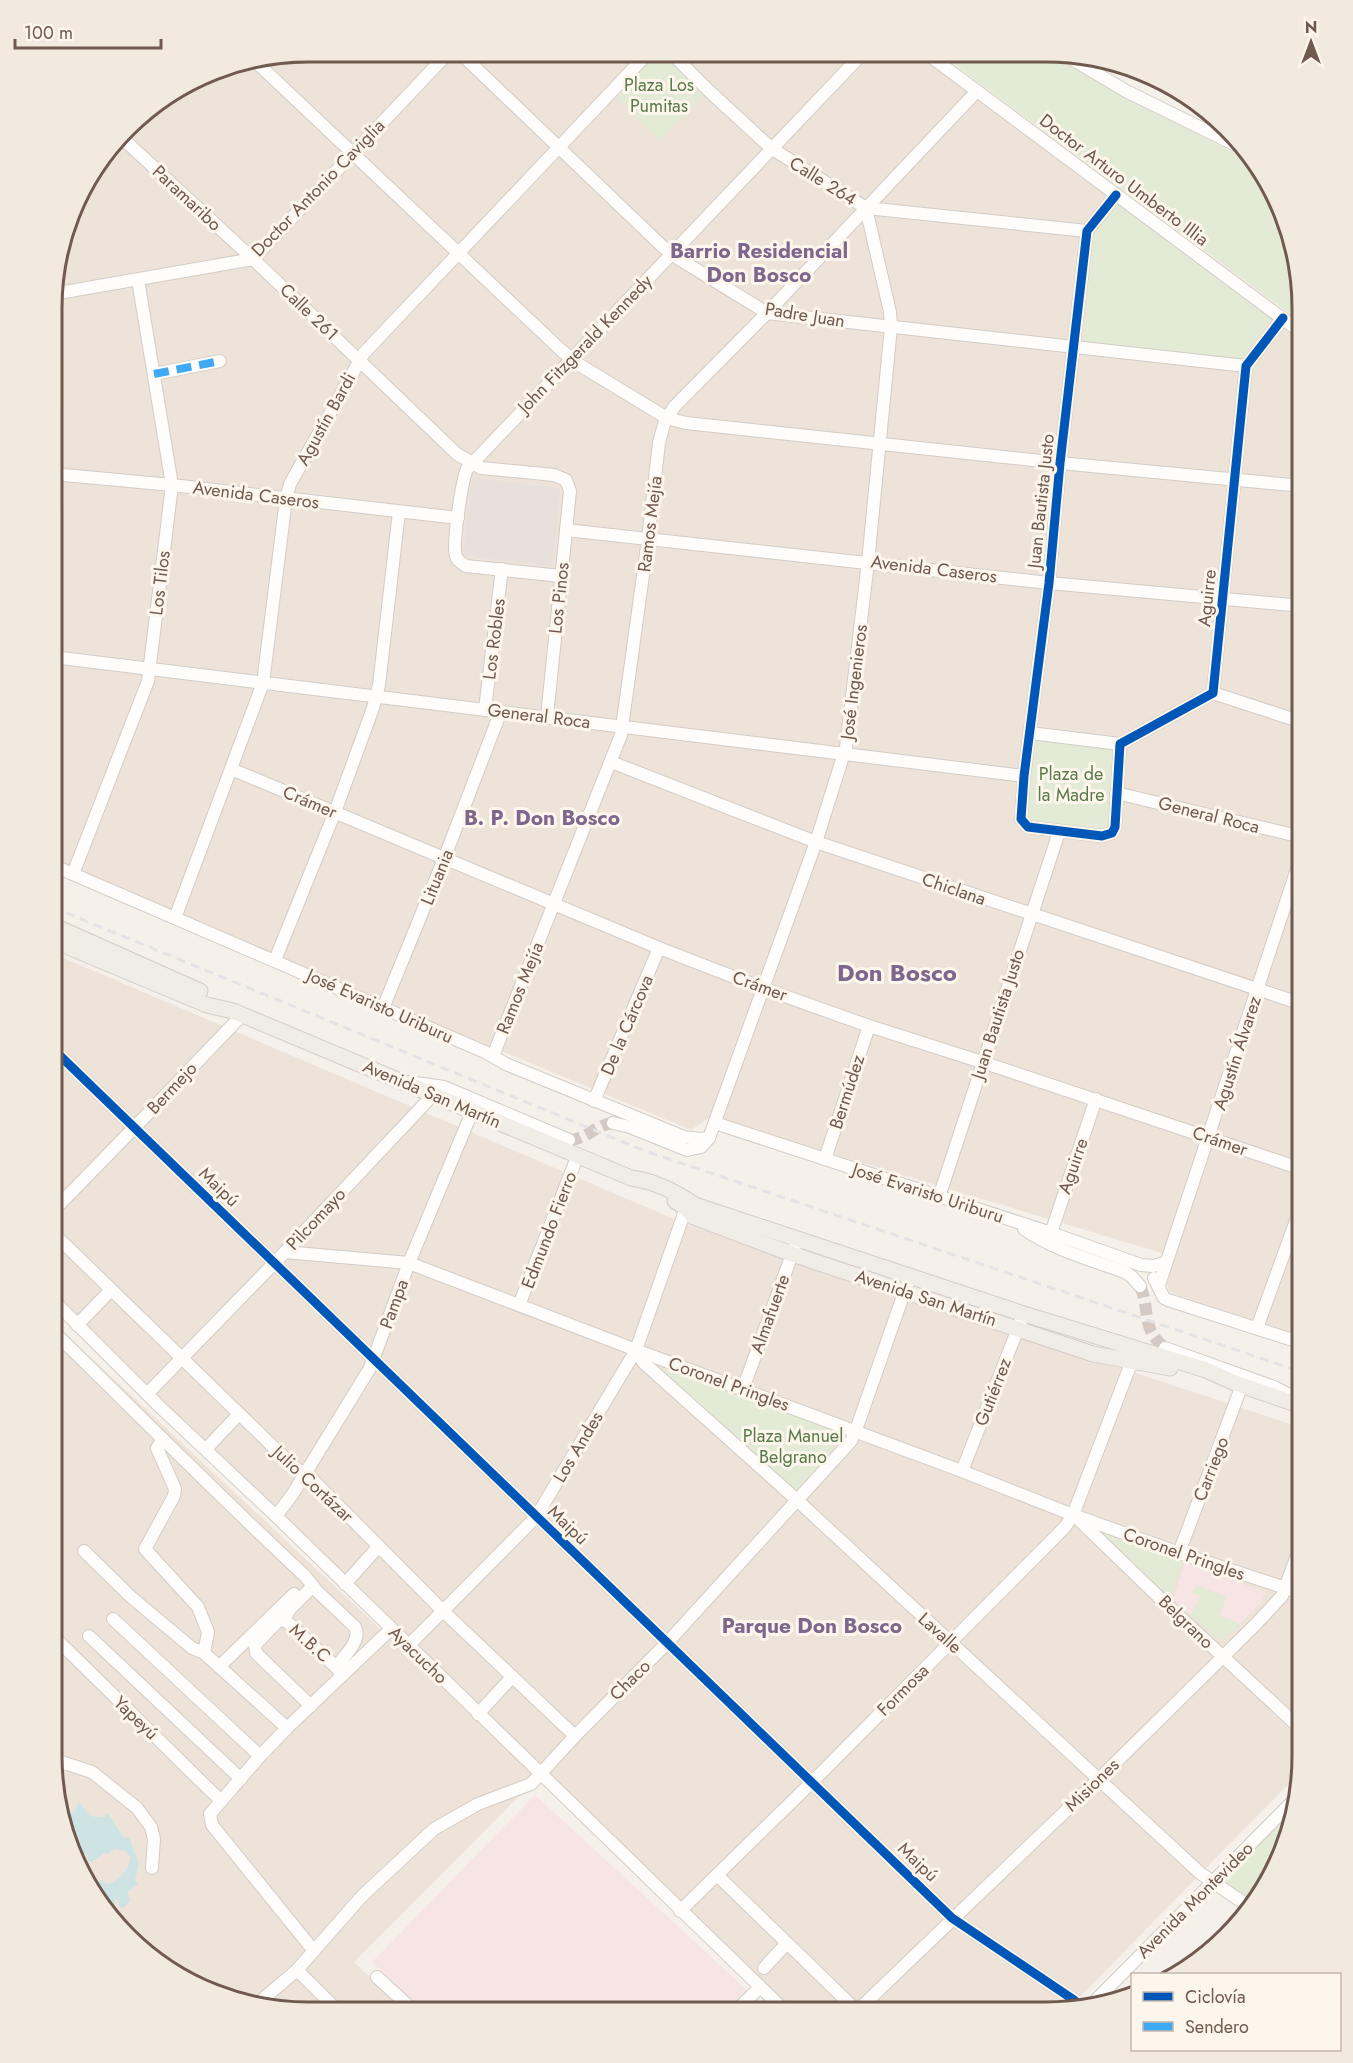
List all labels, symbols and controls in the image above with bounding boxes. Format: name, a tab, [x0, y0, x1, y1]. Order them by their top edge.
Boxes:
scale bar	[15, 12, 160, 50]
north arrow	[1281, 12, 1341, 72]
text: N	[1305, 16, 1317, 39]
text: 100 m	[24, 20, 73, 46]
park label: Plaza Los Pumitas	[624, 72, 694, 119]
street label: Doctor Arturo Umberto Illia	[1034, 108, 1214, 252]
street label: Doctor Antonio Caviglia	[245, 113, 391, 263]
street label: Calle 264	[784, 150, 862, 212]
street label: Paramaribo	[147, 159, 228, 237]
district label: Barrio Residencial Don Bosco	[670, 236, 848, 290]
street label: John Fitzgerald Kennedy	[510, 269, 658, 421]
street label: Calle 261	[274, 277, 344, 347]
street label: Padre Juan	[763, 296, 847, 334]
street label: Agustín Bardi	[290, 368, 362, 470]
street label: Juan Bautista Justo	[1021, 432, 1061, 572]
street label: Avenida Caseros	[191, 474, 321, 516]
street label: Ramos Mejía	[631, 474, 669, 574]
street label: Avenida Caseros	[869, 548, 999, 590]
street label: Los Tilos	[143, 549, 177, 617]
street label: Los Pinos	[542, 561, 576, 635]
street label: Aguirre	[1191, 568, 1223, 628]
street label: Los Robles	[476, 597, 512, 681]
street label: José Ingenieros	[834, 623, 874, 743]
street label: General Roca	[486, 697, 592, 735]
park label: Plaza de la Madre	[1038, 761, 1104, 808]
street label: Crámer	[279, 779, 342, 825]
street label: General Roca	[1156, 790, 1262, 840]
district label: B. P. Don Bosco	[464, 803, 620, 833]
street label: Lituania	[414, 845, 460, 909]
street label: Chiclana	[919, 866, 989, 912]
street label: Ramos Mejía	[490, 938, 550, 1038]
street label: Juan Bautista Justo	[964, 946, 1031, 1084]
district label: Don Bosco	[837, 955, 957, 990]
street label: José Evaristo Uriburu	[301, 961, 457, 1050]
street label: Crámer	[729, 964, 792, 1008]
street label: De la Cárcova	[594, 971, 660, 1079]
street label: Agustín Álvarez	[1206, 992, 1268, 1113]
street label: Bermúdez	[823, 1051, 871, 1132]
street label: Avenida San Martín	[359, 1053, 505, 1135]
street label: Bermejo	[141, 1056, 203, 1120]
street label: Crámer	[1189, 1119, 1252, 1163]
street label: Aguirre	[1051, 1135, 1095, 1197]
street label: José Evaristo Uriburu	[847, 1156, 1007, 1230]
street label: Maipú	[193, 1161, 245, 1213]
street label: Edmundo Fierro	[515, 1168, 583, 1292]
street label: Pilcomayo	[280, 1182, 352, 1256]
street label: Avenida San Martín	[852, 1263, 1000, 1333]
street label: Almafuerte	[744, 1271, 796, 1357]
street label: Pampa	[373, 1276, 415, 1332]
street label: Coronel Pringles	[665, 1350, 793, 1418]
street label: Gutiérrez	[968, 1354, 1018, 1430]
street label: Los Andes	[547, 1407, 609, 1487]
park label: Plaza Manuel Belgrano	[743, 1423, 843, 1470]
street label: Carriego	[1187, 1433, 1235, 1505]
street label: Julio Cortázar	[265, 1438, 360, 1529]
street label: Maipú	[542, 1499, 594, 1551]
street label: Coronel Pringles	[1120, 1521, 1248, 1587]
street label: Belgrano	[1153, 1589, 1220, 1655]
street label: Lavalle	[912, 1606, 968, 1660]
district label: Parque Don Bosco	[722, 1611, 902, 1641]
street label: M.B.C	[284, 1617, 336, 1669]
street label: Ayacucho	[383, 1620, 454, 1690]
street label: Chaco	[604, 1653, 657, 1706]
street label: Formosa	[871, 1658, 935, 1722]
street label: Yapeyú	[108, 1690, 164, 1746]
street label: Misiones	[1059, 1752, 1125, 1818]
street label: Maipú	[892, 1836, 944, 1888]
street label: Avenida Montevideo	[1131, 1836, 1259, 1964]
legend	[1131, 1973, 1341, 2051]
text: Ciclovía	[1185, 1984, 1246, 2010]
text: Sendero	[1185, 2014, 1249, 2040]

